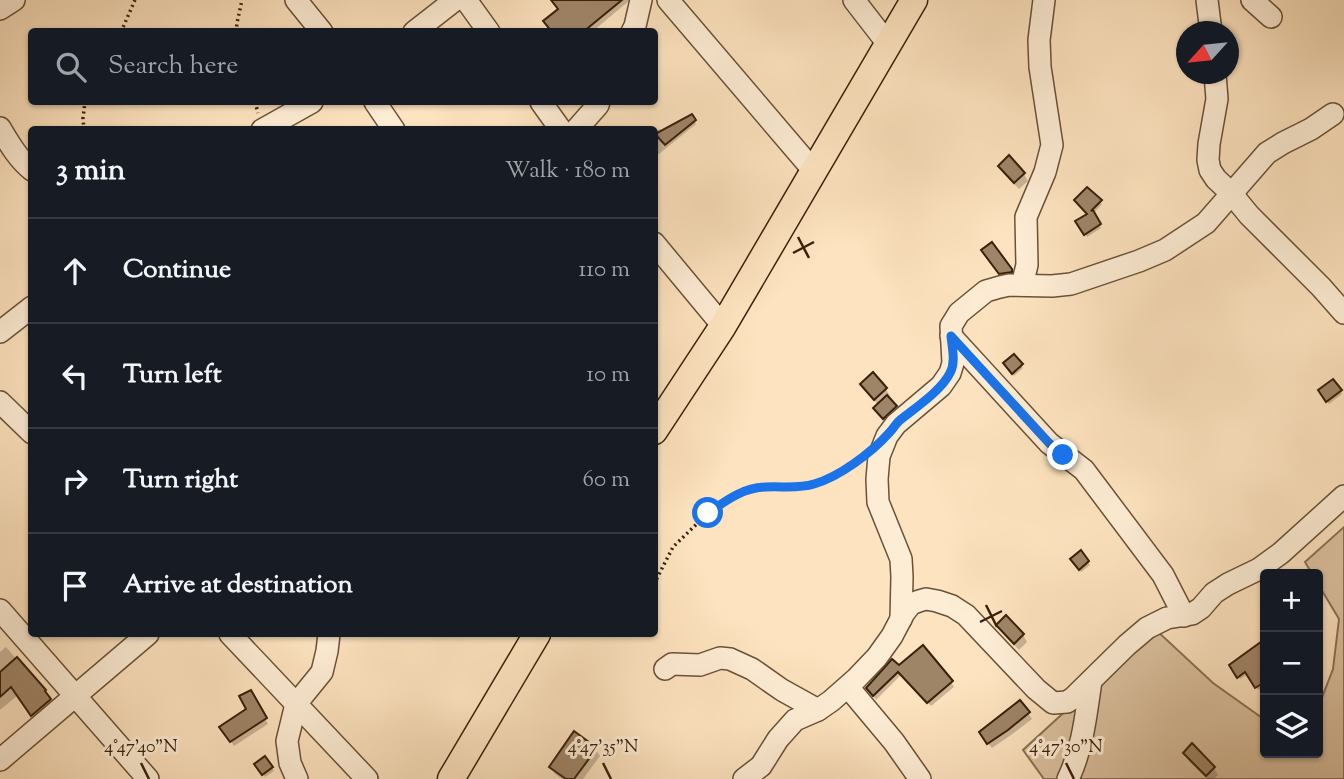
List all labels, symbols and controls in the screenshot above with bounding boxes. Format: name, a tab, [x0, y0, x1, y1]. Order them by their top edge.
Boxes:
north arrow	[1176, 21, 1239, 84]
search box	[28, 28, 658, 105]
icon: search	[52, 48, 90, 86]
text: Search here	[108, 48, 238, 85]
text: 3 min	[56, 150, 126, 193]
text: Walk · 180 m	[505, 155, 630, 188]
icon: ahead	[56, 252, 94, 290]
text: Continue	[123, 252, 231, 289]
text: 110 m	[579, 254, 630, 287]
icon: left	[56, 357, 94, 395]
text: Turn left	[123, 357, 222, 394]
text: 10 m	[586, 359, 630, 392]
route end	[1047, 439, 1078, 470]
icon: right	[56, 462, 94, 500]
text: Turn right	[123, 462, 238, 499]
text: 60 m	[582, 464, 630, 497]
route start	[692, 497, 723, 528]
icon: arrive	[56, 567, 94, 605]
text: Arrive at destination	[123, 567, 353, 604]
map controls	[1260, 569, 1323, 758]
button: +	[1260, 569, 1323, 632]
button: −	[1260, 632, 1323, 695]
button: layers	[1260, 695, 1323, 758]
text: 4°47'40"N	[104, 735, 178, 761]
text: 4°47'35"N	[568, 735, 638, 761]
text: 4°47'30"N	[1029, 735, 1103, 761]

